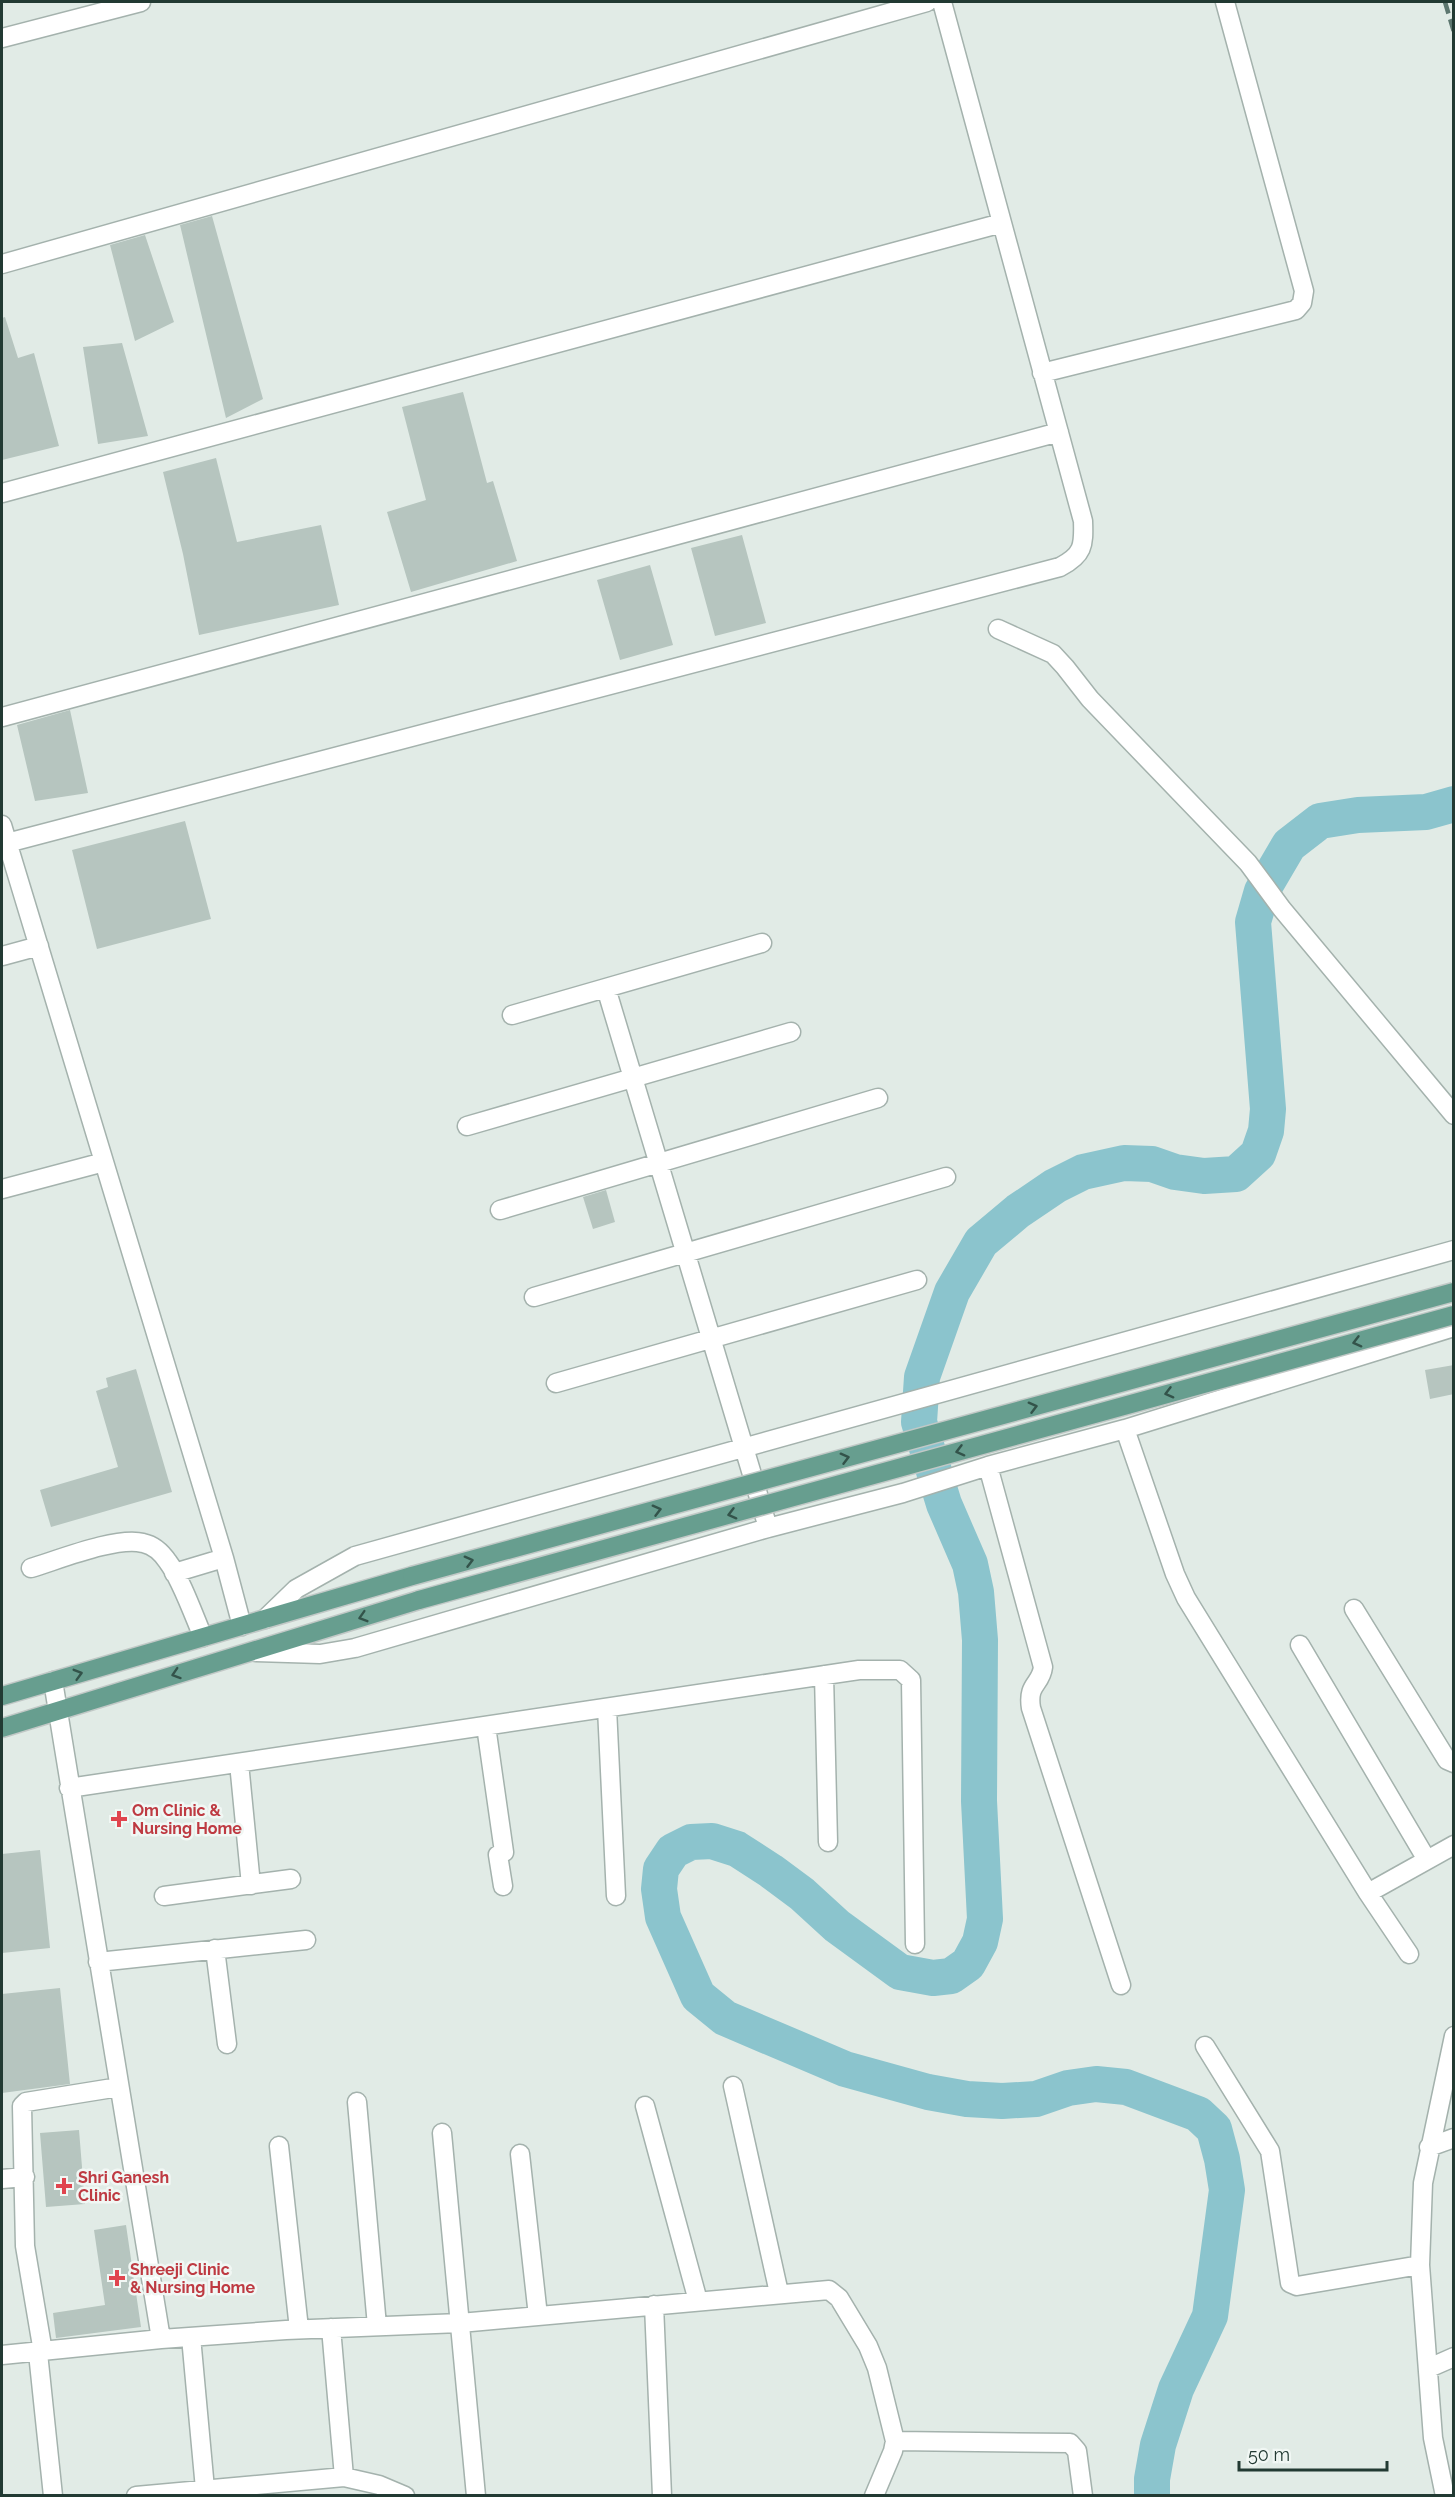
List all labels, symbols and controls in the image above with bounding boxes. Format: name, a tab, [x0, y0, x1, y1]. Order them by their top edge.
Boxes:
one-way arrow	[1352, 1334, 1362, 1347]
one-way arrow	[1164, 1386, 1174, 1399]
one-way arrow	[1027, 1402, 1038, 1414]
one-way arrow	[956, 1444, 966, 1456]
one-way arrow	[840, 1453, 850, 1466]
one-way arrow	[651, 1505, 662, 1517]
one-way arrow	[727, 1507, 738, 1519]
one-way arrow	[463, 1556, 473, 1568]
one-way arrow	[358, 1610, 369, 1623]
one-way arrow	[171, 1667, 182, 1679]
one-way arrow	[72, 1669, 83, 1681]
place label: Om Clinic & Nursing Home	[132, 1801, 242, 1838]
marker: Om Clinic & Nursing Home	[110, 1810, 128, 1828]
place label: Shri Ganesh Clinic	[78, 2168, 169, 2205]
marker: Shri Ganesh Clinic	[55, 2177, 73, 2195]
place label: Shreeji Clinic & Nursing Home	[130, 2260, 256, 2297]
marker: Shreeji Clinic & Nursing Home	[108, 2269, 126, 2287]
scale bar	[1239, 2434, 1388, 2472]
text: 50 m	[1248, 2444, 1290, 2465]

